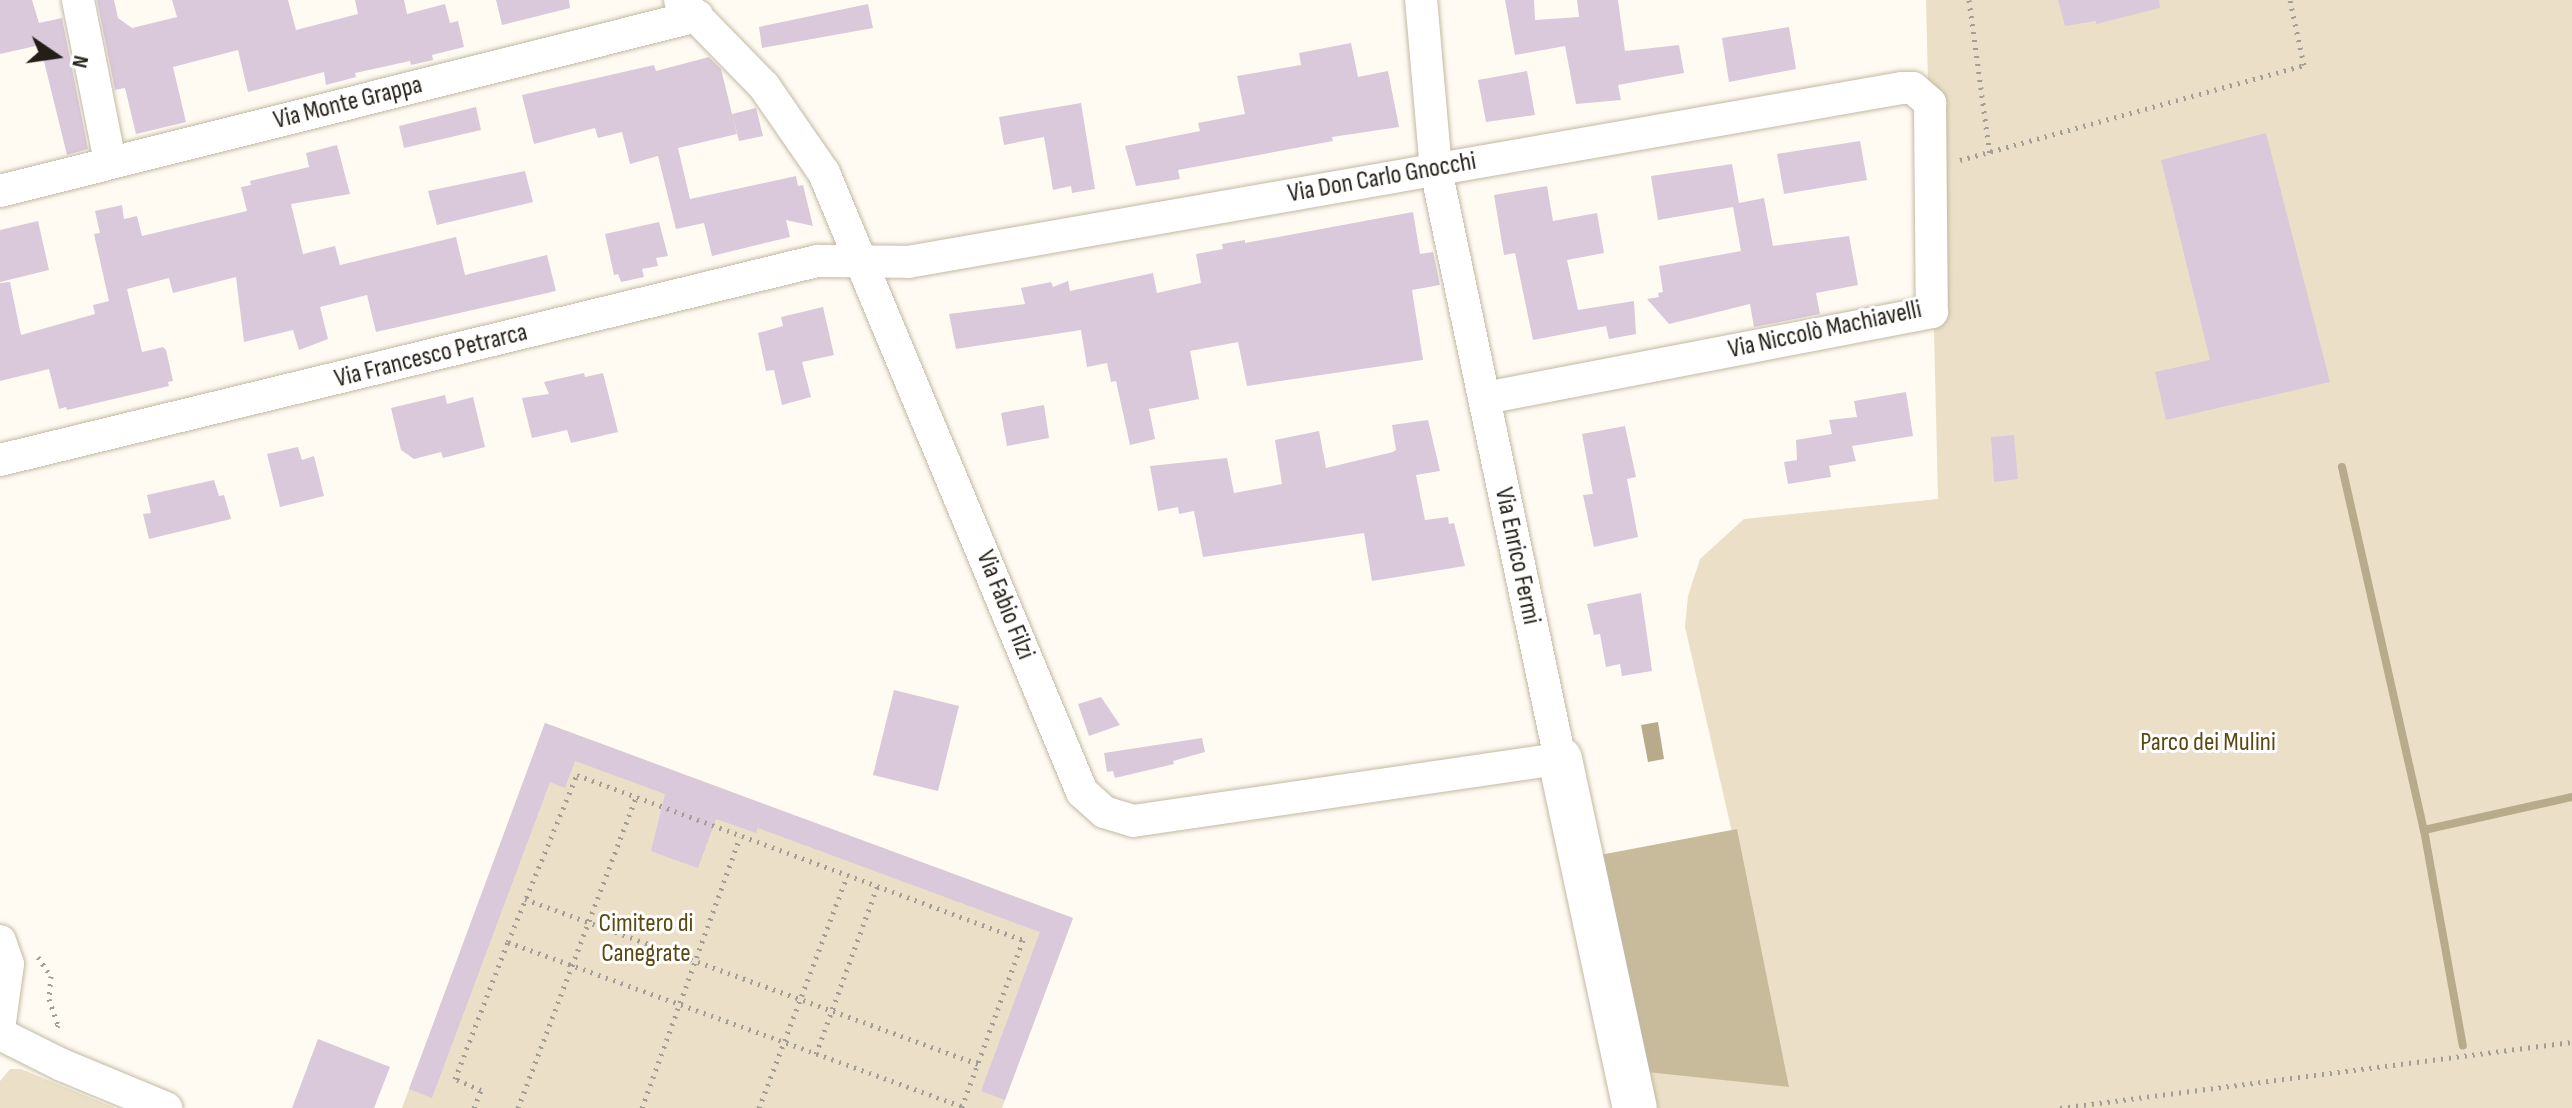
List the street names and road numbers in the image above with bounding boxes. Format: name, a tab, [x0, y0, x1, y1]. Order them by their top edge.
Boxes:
street label: Via Monte Grappa	[270, 69, 426, 137]
street label: Via Don Carlo Gnocchi	[1285, 146, 1479, 210]
street label: Via Niccolò Machiavelli	[1725, 294, 1925, 366]
street label: Via Francesco Petrarca	[331, 317, 531, 395]
street label: Via Enrico Fermi	[1487, 485, 1547, 627]
street label: Via Fabio Filzi	[969, 546, 1041, 664]

